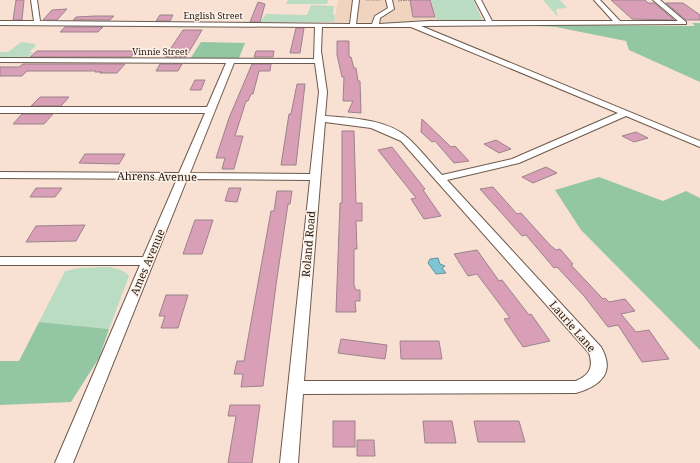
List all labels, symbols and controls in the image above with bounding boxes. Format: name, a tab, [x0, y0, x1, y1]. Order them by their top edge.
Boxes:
street label: English Street	[183, 9, 243, 22]
street label: Vinnie Street	[132, 45, 188, 58]
street label: Ahrens Avenue	[117, 168, 197, 184]
street label: Roland Road	[298, 210, 318, 278]
street label: Ames Avenue	[126, 226, 168, 298]
street label: Laurie Lane	[547, 297, 600, 355]

